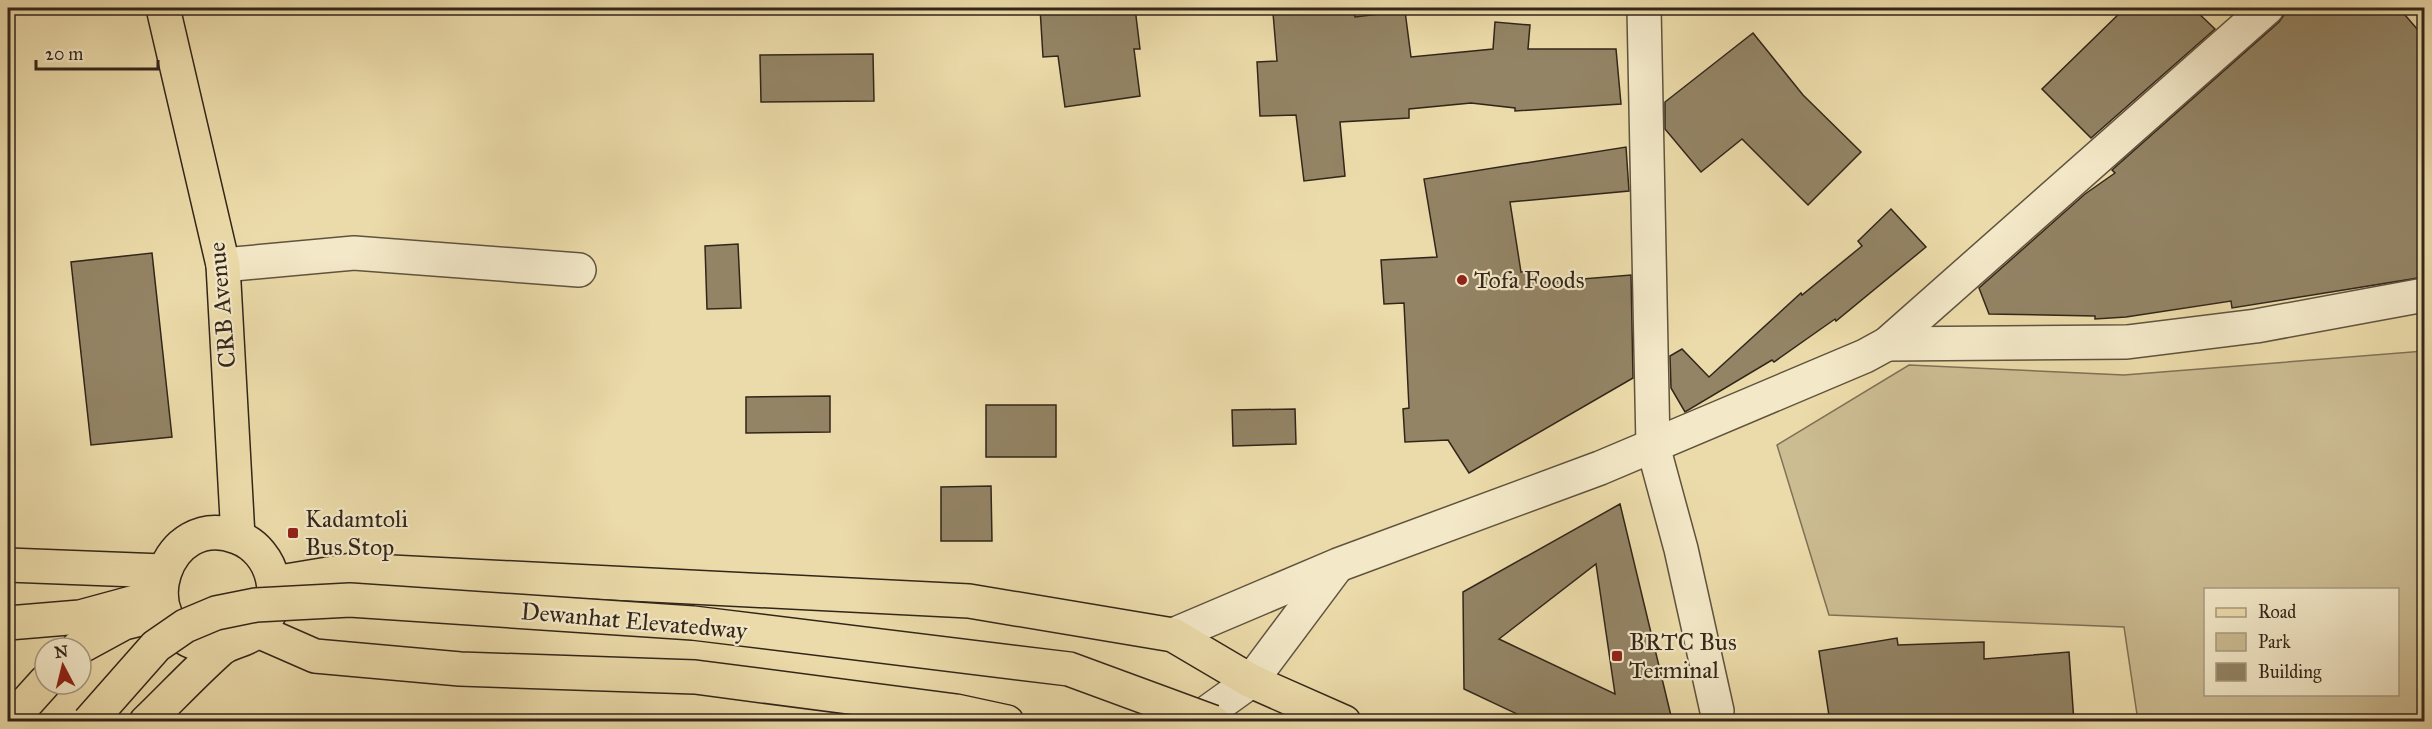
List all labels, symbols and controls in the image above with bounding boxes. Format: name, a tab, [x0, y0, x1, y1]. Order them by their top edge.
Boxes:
scale bar	[36, 33, 158, 71]
text: 20 m	[45, 43, 83, 65]
street label: CRB Avenue	[202, 241, 242, 369]
place label: Tofa Foods	[1474, 265, 1585, 295]
marker: Tofa Foods	[1455, 273, 1469, 287]
place label: Kadamtoli Bus Stop	[305, 504, 409, 562]
marker: Kadamtoli Bus Stop	[286, 526, 300, 540]
legend	[2204, 588, 2399, 696]
street label: Dewanhat Elevatedway	[520, 596, 749, 646]
text: Road	[2258, 601, 2296, 623]
place label: BRTC Bus Terminal	[1629, 627, 1737, 685]
text: Park	[2258, 631, 2291, 653]
north arrow	[33, 636, 93, 696]
text: N	[53, 641, 70, 662]
marker: BRTC Bus Terminal	[1610, 649, 1624, 663]
text: Building	[2258, 661, 2322, 684]

